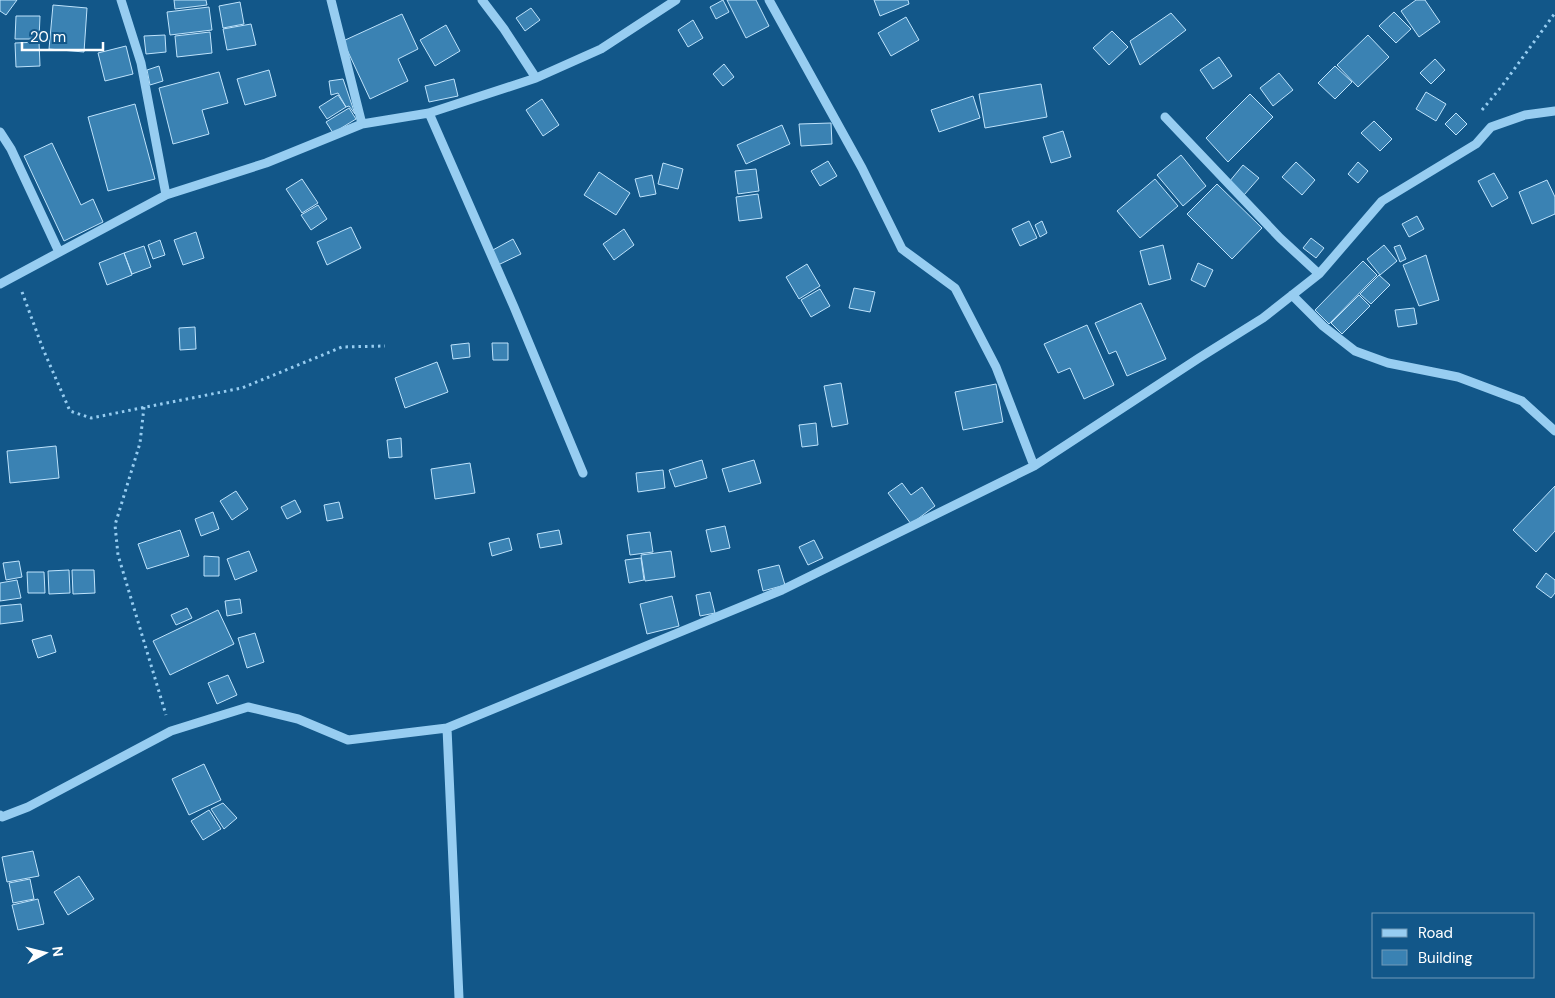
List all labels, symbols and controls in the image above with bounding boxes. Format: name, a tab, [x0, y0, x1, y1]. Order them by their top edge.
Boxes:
scale bar	[22, 20, 104, 52]
text: 20 m	[30, 27, 66, 47]
legend	[1372, 913, 1535, 978]
text: Road	[1418, 923, 1453, 943]
north arrow	[20, 928, 70, 978]
text: N	[48, 945, 67, 958]
text: Building	[1418, 948, 1473, 968]

